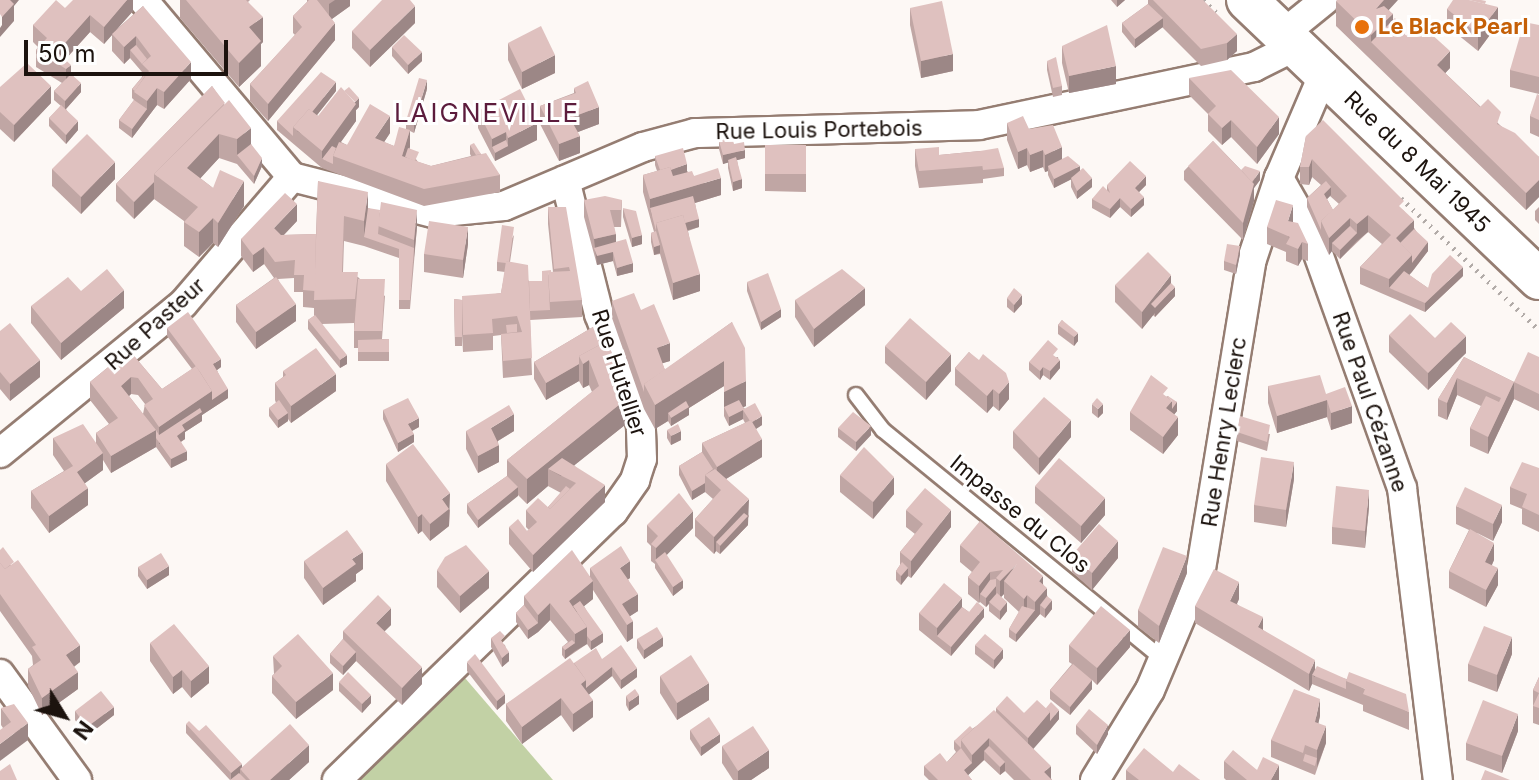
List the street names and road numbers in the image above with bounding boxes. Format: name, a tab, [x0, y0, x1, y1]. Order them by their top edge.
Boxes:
street label: Rue du 8 Mai 1945	[1339, 86, 1495, 238]
street label: Rue Louis Portebois	[715, 115, 923, 145]
street label: Rue Pasteur	[100, 272, 210, 376]
street label: Rue Hutellier	[586, 306, 652, 440]
street label: Rue Paul Cézanne	[1327, 308, 1413, 496]
street label: Rue Henry Leclerc	[1196, 335, 1252, 529]
street label: Impasse du Clos	[945, 450, 1095, 578]

